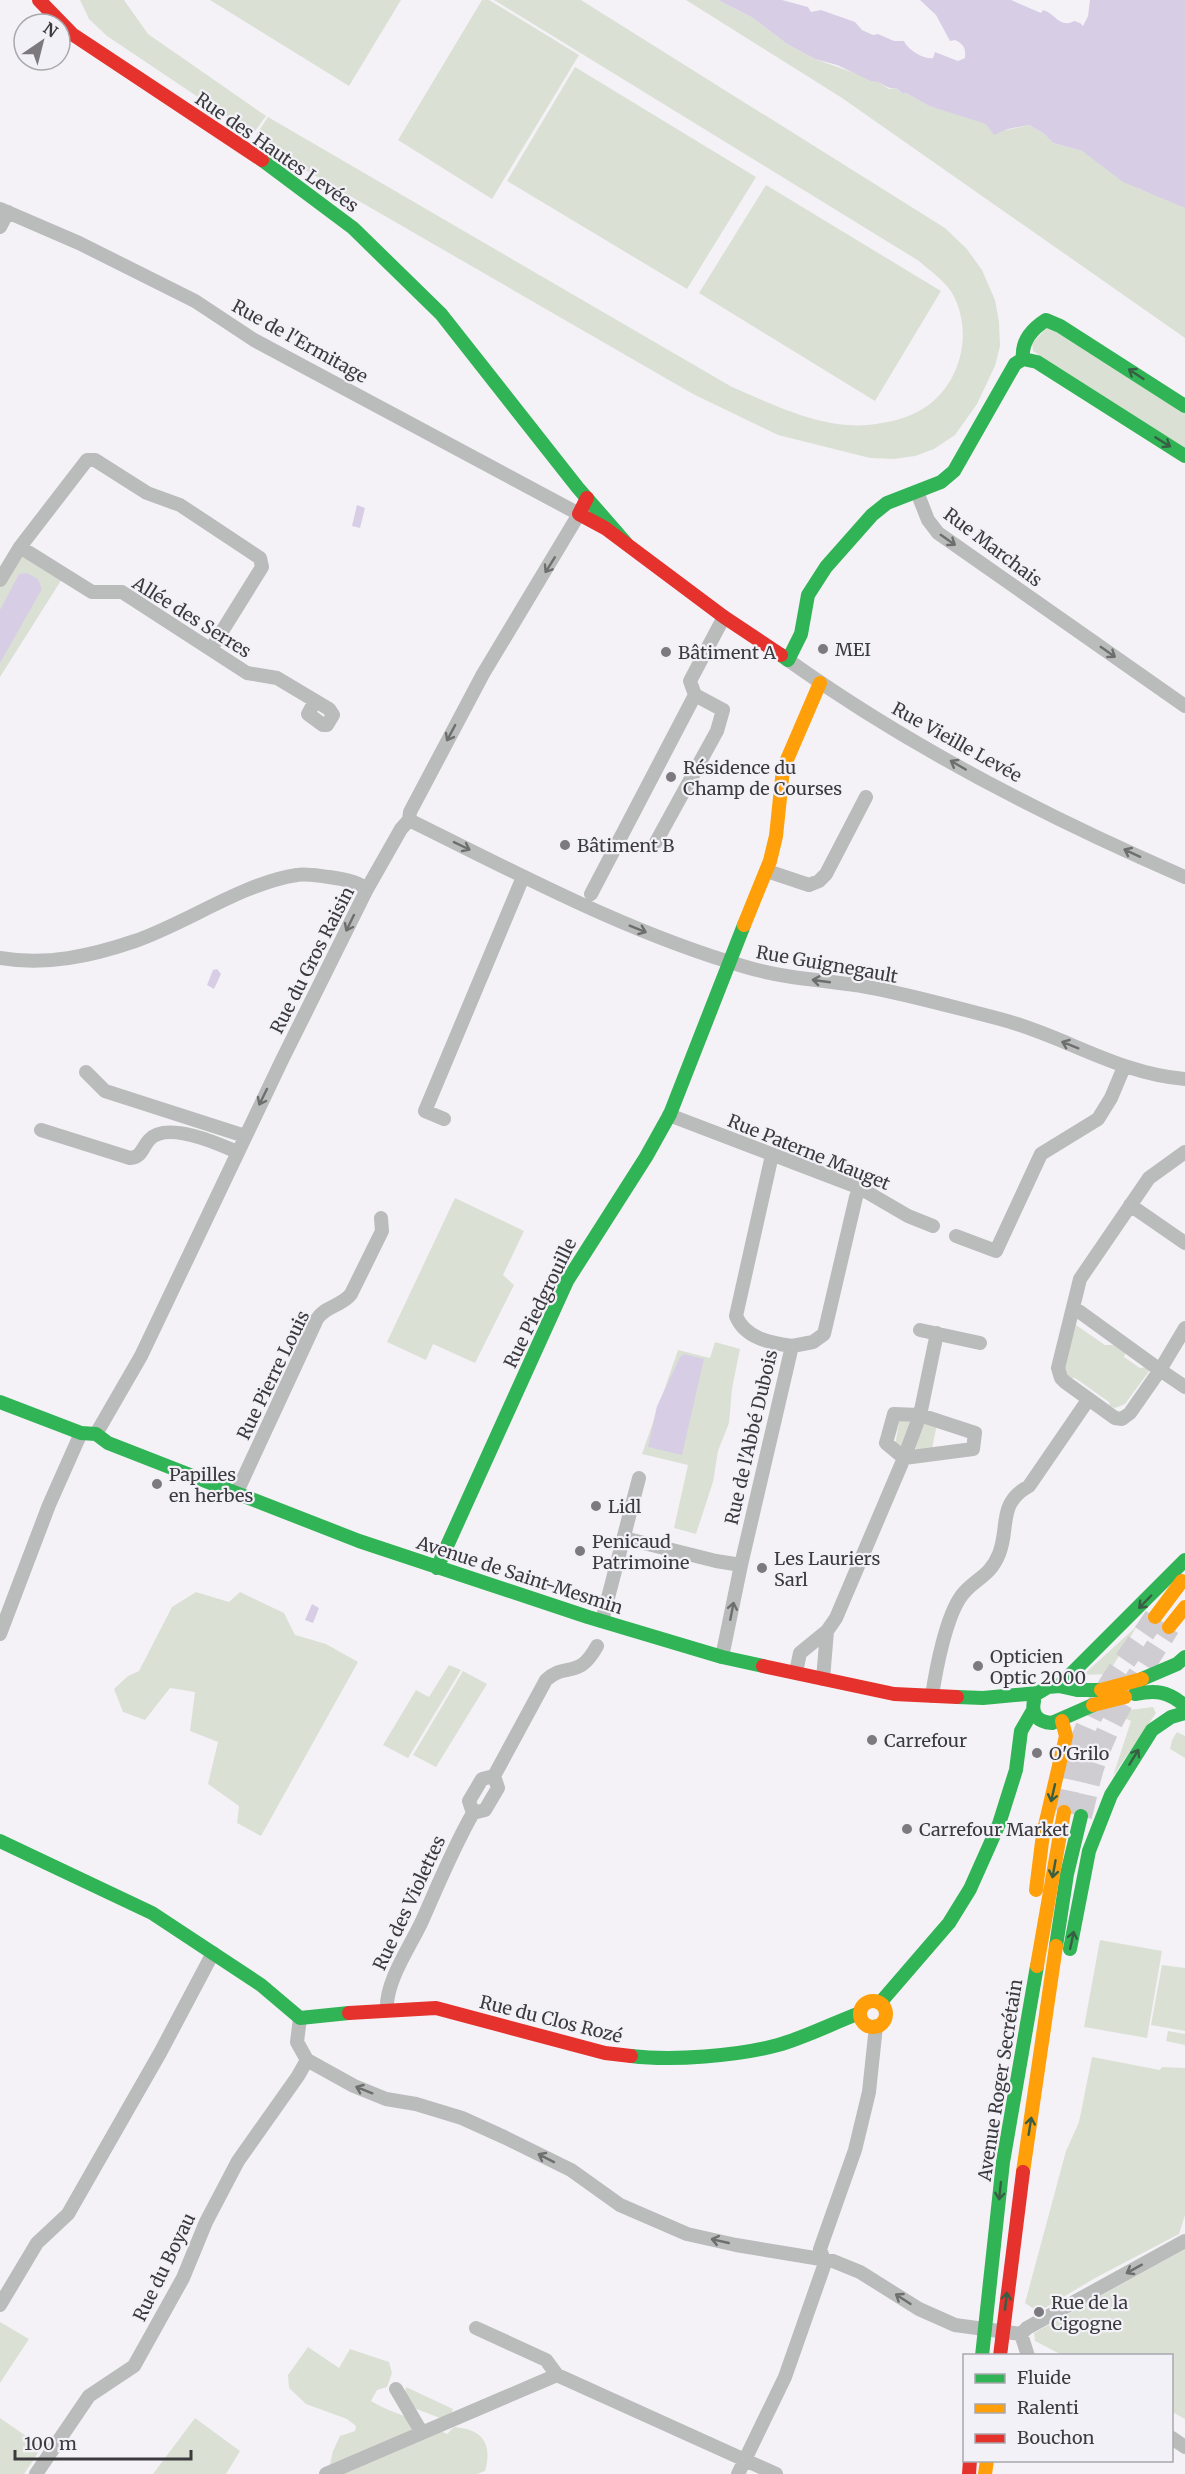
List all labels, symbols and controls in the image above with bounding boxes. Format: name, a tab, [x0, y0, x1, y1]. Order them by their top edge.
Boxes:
north arrow	[12, 12, 72, 72]
text: N	[40, 18, 62, 42]
street label: Rue des Hautes Levées	[191, 87, 363, 217]
street label: Rue de l'Ermitage	[228, 294, 372, 388]
one-way arrow	[1127, 368, 1144, 381]
one-way arrow	[1154, 436, 1170, 448]
street label: Rue Marchais	[939, 503, 1047, 592]
one-way arrow	[939, 534, 956, 546]
one-way arrow	[543, 556, 555, 573]
street label: Allée des Serres	[128, 571, 256, 663]
place label: MEI	[835, 638, 871, 661]
place label: Bâtiment A	[678, 641, 776, 664]
marker: MEI	[816, 642, 830, 656]
marker: Bâtiment A	[659, 645, 673, 659]
one-way arrow	[1099, 646, 1115, 658]
street label: Rue Vieille Levée	[888, 697, 1026, 787]
one-way arrow	[445, 724, 457, 741]
place label: Résidence du Champ de Courses	[683, 756, 842, 800]
one-way arrow	[950, 759, 967, 771]
marker: Résidence du Champ de Courses	[664, 770, 678, 784]
place label: Bâtiment B	[577, 834, 674, 857]
marker: Bâtiment B	[558, 838, 572, 852]
one-way arrow	[452, 841, 470, 852]
one-way arrow	[1123, 847, 1141, 858]
street label: Rue du Gros Raisin	[265, 883, 359, 1037]
one-way arrow	[344, 914, 356, 932]
one-way arrow	[628, 924, 647, 935]
street label: Rue Guignegault	[754, 940, 900, 988]
one-way arrow	[812, 976, 832, 987]
one-way arrow	[1062, 1039, 1080, 1050]
one-way arrow	[257, 1088, 269, 1106]
street label: Rue Paterne Mauget	[724, 1109, 894, 1195]
street label: Rue Piedgrouille	[499, 1234, 581, 1372]
street label: Rue Pierre Louis	[232, 1306, 314, 1443]
street label: Rue de l'Abbé Dubois	[720, 1347, 782, 1527]
place label: Papilles en herbes	[169, 1463, 253, 1507]
marker: Papilles en herbes	[150, 1477, 164, 1491]
place label: Lidl	[608, 1495, 642, 1518]
marker: Lidl	[589, 1499, 603, 1513]
street label: Avenue de Saint-Mesmin	[413, 1530, 626, 1619]
place label: Penicaud Patrimoine	[592, 1530, 689, 1574]
marker: Penicaud Patrimoine	[573, 1544, 587, 1558]
place label: Les Lauriers Sarl	[774, 1547, 881, 1591]
marker: Les Lauriers Sarl	[755, 1561, 769, 1575]
one-way arrow	[1138, 1595, 1152, 1610]
one-way arrow	[727, 1601, 738, 1621]
place label: Opticien Optic 2000	[990, 1645, 1086, 1689]
marker: Opticien Optic 2000	[971, 1659, 985, 1673]
place label: Carrefour	[884, 1729, 967, 1752]
marker: Carrefour	[865, 1733, 879, 1747]
place label: O'Grilo	[1049, 1742, 1109, 1765]
marker: O'Grilo	[1030, 1746, 1044, 1760]
one-way arrow	[1129, 1749, 1141, 1766]
one-way arrow	[1046, 1783, 1058, 1802]
place label: Carrefour Market	[919, 1818, 1069, 1841]
marker: Carrefour Market	[900, 1822, 914, 1836]
street label: Rue des Violettes	[368, 1832, 450, 1974]
one-way arrow	[1048, 1859, 1059, 1879]
one-way arrow	[1067, 1931, 1078, 1950]
street label: Avenue Roger Secrétain	[973, 1977, 1027, 2184]
street label: Rue du Clos Rozé	[477, 1990, 625, 2048]
one-way arrow	[355, 2084, 373, 2095]
one-way arrow	[1025, 2117, 1036, 2137]
one-way arrow	[537, 2151, 555, 2163]
one-way arrow	[994, 2180, 1005, 2200]
street label: Rue du Boyau	[128, 2209, 200, 2325]
one-way arrow	[711, 2235, 730, 2247]
one-way arrow	[1126, 2264, 1143, 2276]
place label: Rue de la Cigogne	[1051, 2291, 1128, 2335]
one-way arrow	[1001, 2292, 1012, 2311]
one-way arrow	[895, 2293, 912, 2305]
marker: Rue de la Cigogne	[1032, 2305, 1046, 2319]
legend	[963, 2354, 1173, 2462]
text: Fluide	[1017, 2366, 1071, 2389]
text: Ralenti	[1017, 2396, 1079, 2419]
scale bar	[15, 2423, 190, 2461]
text: Bouchon	[1017, 2426, 1094, 2449]
text: 100 m	[24, 2432, 77, 2455]

